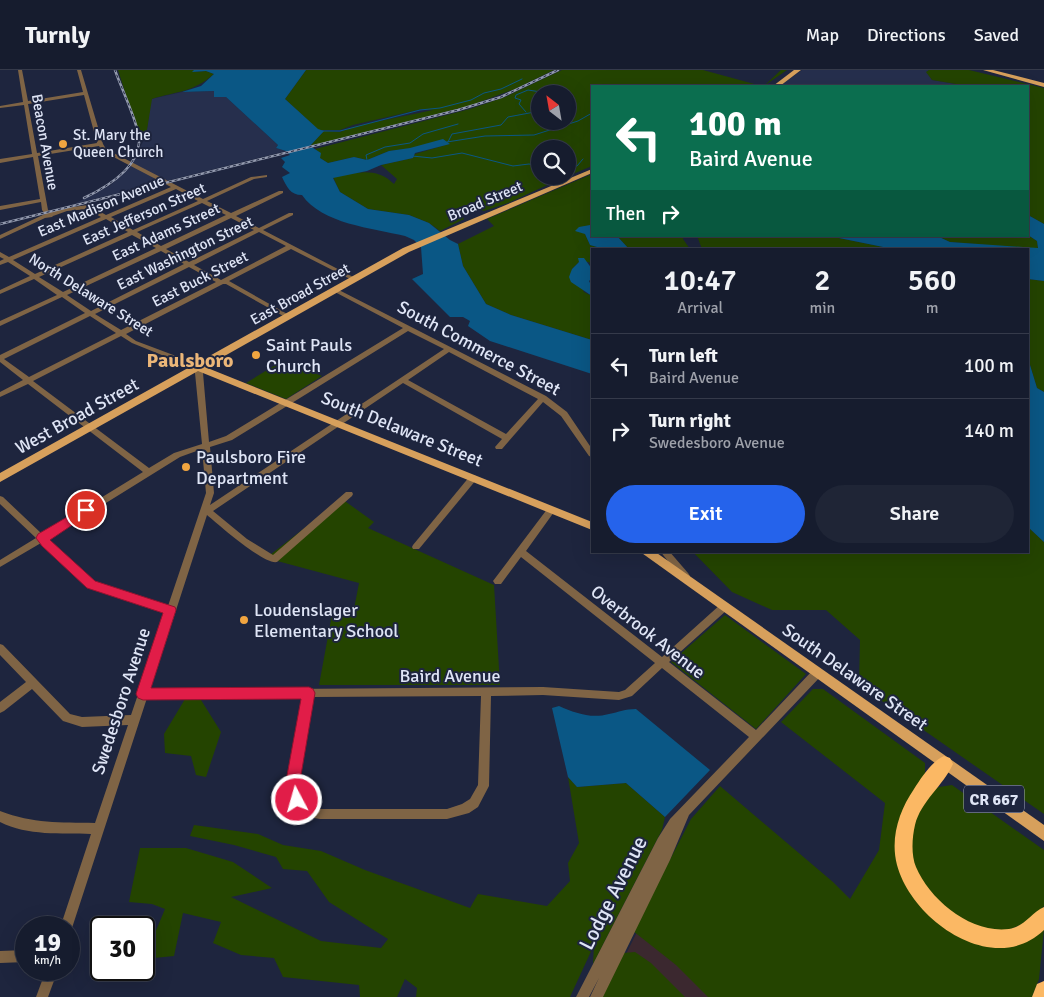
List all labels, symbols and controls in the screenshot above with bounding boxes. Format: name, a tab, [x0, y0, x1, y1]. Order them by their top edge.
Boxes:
text: Turnly	[25, 20, 90, 50]
text: Map	[806, 24, 839, 46]
text: Directions	[867, 24, 946, 46]
text: Saved	[974, 24, 1019, 46]
north arrow	[531, 85, 576, 130]
map controls	[531, 85, 576, 185]
street label: Beacon Avenue	[28, 93, 62, 191]
text: 100 m	[689, 102, 782, 145]
icon: left	[606, 105, 671, 170]
place label: St. Mary the Queen Church	[73, 126, 163, 161]
marker: St. Mary the Queen Church	[57, 138, 69, 150]
button: search	[531, 140, 576, 185]
text: Baird Avenue	[689, 145, 813, 172]
street label: East Madison Avenue	[35, 171, 167, 241]
street label: Broad Street	[445, 177, 525, 225]
street label: East Jefferson Street	[80, 179, 208, 249]
street label: East Adams Street	[109, 199, 223, 265]
icon: right	[656, 200, 684, 228]
text: Then	[606, 202, 646, 226]
street label: East Washington Street	[114, 212, 256, 294]
street label: East Buck Street	[149, 247, 251, 311]
street label: North Delaware Street	[26, 249, 156, 341]
street label: East Broad Street	[247, 259, 353, 329]
text: 10:47	[664, 262, 737, 299]
text: 2	[814, 262, 830, 299]
text: 560	[908, 262, 956, 299]
street label: South Commerce Street	[394, 296, 564, 400]
text: Arrival	[677, 298, 723, 318]
text: min	[809, 298, 835, 318]
text: m	[926, 298, 938, 318]
place label: Saint Pauls Church	[266, 334, 352, 377]
text: Turn left	[649, 344, 718, 368]
district label: Paulsboro	[147, 348, 233, 373]
marker: Saint Pauls Church	[250, 349, 262, 361]
icon: left	[606, 352, 634, 380]
text: 100 m	[964, 354, 1014, 378]
text: Baird Avenue	[649, 368, 739, 388]
street label: West Broad Street	[12, 373, 142, 459]
street label: South Delaware Street	[318, 387, 486, 471]
text: Turn right	[649, 409, 731, 433]
icon: right	[606, 417, 634, 445]
text: 140 m	[964, 419, 1014, 443]
text: Swedesboro Avenue	[649, 433, 785, 453]
place label: Paulsboro Fire Department	[196, 446, 306, 489]
marker: Paulsboro Fire Department	[180, 461, 192, 473]
button: Exit	[606, 485, 805, 543]
button: Share	[815, 485, 1014, 543]
pin	[65, 489, 107, 531]
icon: arrive	[72, 496, 100, 524]
street label: Overbrook Avenue	[586, 580, 710, 684]
place label: Loudenslager Elementary School	[254, 599, 399, 642]
marker: Loudenslager Elementary School	[238, 614, 250, 626]
street label: South Delaware Street	[778, 619, 932, 735]
street label: Swedesboro Avenue	[87, 625, 155, 777]
street label: Baird Avenue	[399, 665, 501, 687]
position arrow	[270, 773, 322, 825]
road number: CR 667	[964, 786, 1024, 812]
street label: Lodge Avenue	[573, 832, 653, 954]
speed limit sign: 30	[90, 916, 155, 981]
text: 19	[34, 927, 61, 958]
text: km/h	[34, 953, 61, 968]

